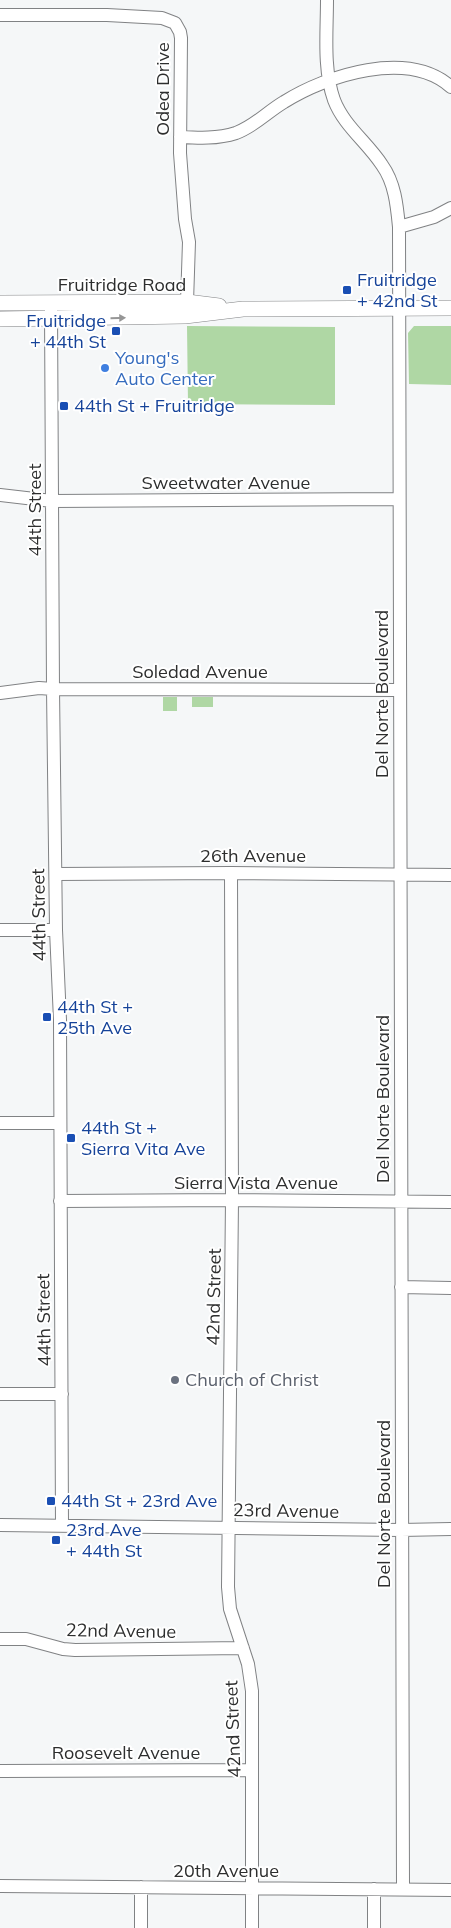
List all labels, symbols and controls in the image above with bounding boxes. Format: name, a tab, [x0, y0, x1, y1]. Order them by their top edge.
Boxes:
street label: Odea Drive	[151, 42, 174, 136]
place label: Fruitridge + 42nd St	[357, 268, 438, 312]
street label: Fruitridge Road	[58, 273, 186, 296]
marker: Fruitridge + 42nd St	[341, 284, 353, 296]
place label: Fruitridge + 44th St	[26, 309, 106, 353]
one-way arrow	[110, 314, 126, 322]
marker: Fruitridge + 44th St	[110, 325, 122, 337]
place label: Young's Auto Center	[114, 346, 215, 390]
marker: Young's Auto Center	[99, 362, 111, 374]
place label: 44th St + Fruitridge	[74, 394, 235, 417]
marker: 44th St + Fruitridge	[58, 400, 70, 412]
street label: 44th Street	[23, 464, 46, 556]
street label: Sweetwater Avenue	[142, 471, 310, 494]
street label: Del Norte Boulevard	[370, 610, 393, 778]
street label: Soledad Avenue	[132, 660, 268, 683]
street label: 26th Avenue	[200, 844, 306, 867]
street label: 44th Street	[26, 868, 51, 962]
place label: 44th St + 25th Ave	[57, 995, 133, 1039]
marker: 44th St + 25th Ave	[41, 1011, 53, 1023]
street label: Del Norte Boulevard	[371, 1015, 394, 1183]
place label: 44th St + Sierra Vita Ave	[81, 1116, 205, 1160]
marker: 44th St + Sierra Vita Ave	[65, 1132, 77, 1144]
street label: Sierra Vista Avenue	[174, 1171, 338, 1194]
street label: 42nd Street	[201, 1248, 226, 1346]
street label: 44th Street	[31, 1273, 56, 1367]
place label: Church of Christ	[185, 1368, 319, 1391]
marker: Church of Christ	[169, 1374, 181, 1386]
street label: Del Norte Boulevard	[372, 1420, 395, 1588]
place label: 44th St + 23rd Ave	[61, 1489, 217, 1512]
marker: 44th St + 23rd Ave	[45, 1495, 57, 1507]
street label: 23rd Avenue	[233, 1498, 339, 1523]
place label: 23rd Ave + 44th St	[66, 1518, 142, 1562]
marker: 23rd Ave + 44th St	[50, 1534, 62, 1546]
street label: 22nd Avenue	[66, 1618, 176, 1643]
street label: 42nd Street	[219, 1680, 246, 1778]
street label: Roosevelt Avenue	[52, 1741, 200, 1764]
street label: 20th Avenue	[173, 1859, 279, 1882]

